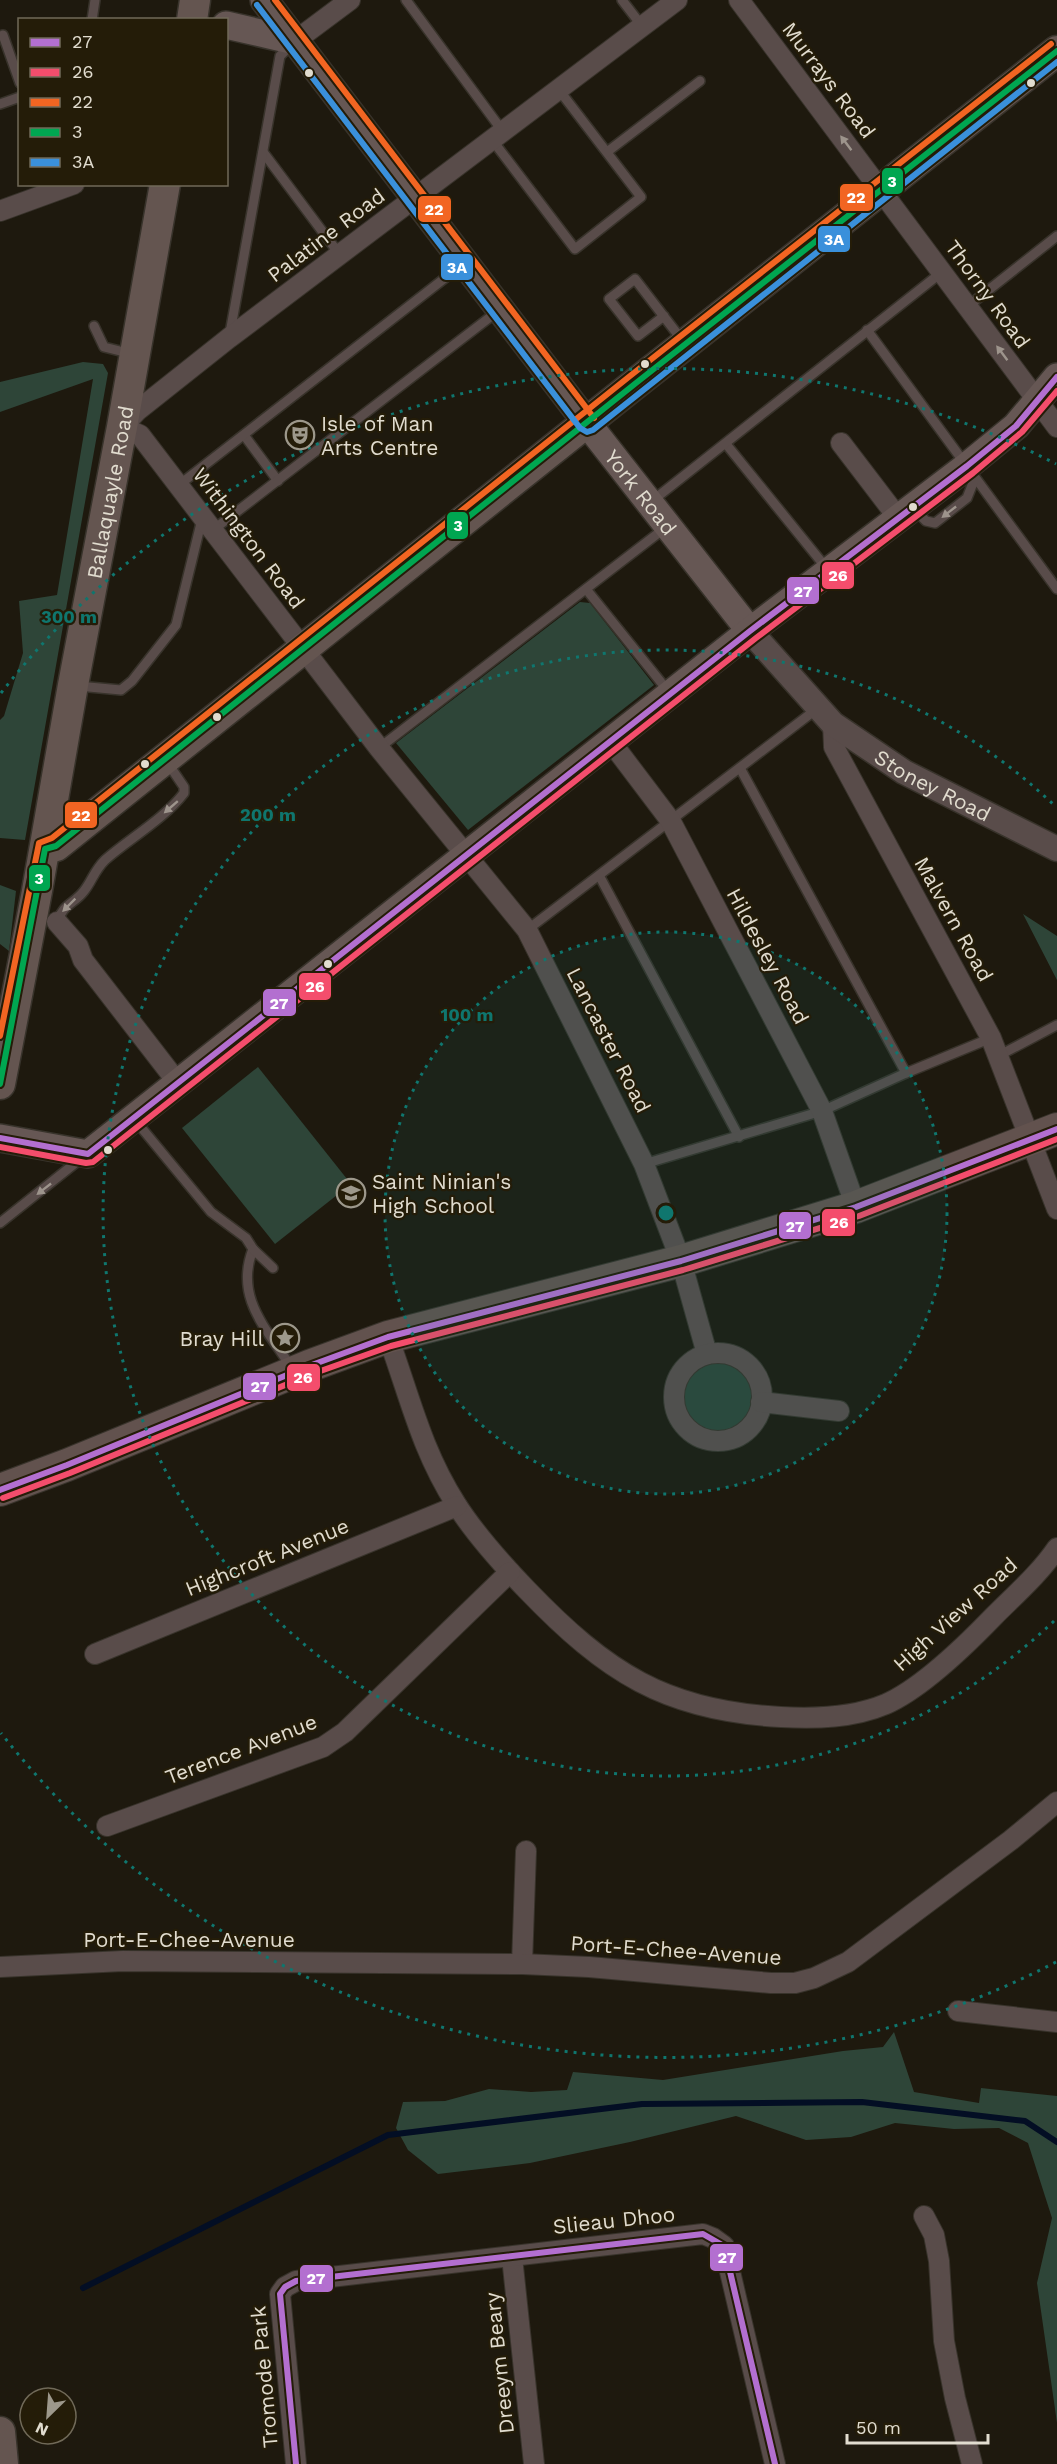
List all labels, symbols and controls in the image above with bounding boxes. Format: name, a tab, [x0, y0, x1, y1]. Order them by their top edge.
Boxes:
street label: Murrays Road	[777, 17, 881, 143]
legend	[18, 18, 228, 186]
text: 27	[72, 31, 92, 52]
text: 26	[72, 61, 93, 82]
unlabelled marker	[303, 67, 315, 79]
unlabelled marker	[1025, 77, 1037, 89]
text: 22	[72, 91, 93, 112]
text: 3	[72, 121, 83, 142]
one-way arrow	[840, 135, 852, 150]
text: 3A	[72, 151, 94, 172]
line badge: 3	[881, 167, 904, 195]
text: 3	[887, 172, 897, 191]
street label: Palatine Road	[262, 183, 390, 287]
line badge: 22	[839, 183, 874, 212]
text: 22	[846, 188, 866, 207]
line badge: 22	[417, 195, 452, 223]
text: 22	[424, 200, 444, 219]
line badge: 3A	[817, 225, 851, 253]
text: 3A	[824, 230, 844, 249]
street label: Thorny Road	[940, 235, 1036, 353]
line badge: 3A	[440, 253, 474, 281]
text: 3A	[447, 258, 467, 277]
one-way arrow	[996, 346, 1008, 361]
unlabelled marker	[639, 358, 651, 370]
street label: Ballaquayle Road	[81, 404, 138, 581]
place label: Isle of Man Arts Centre	[321, 411, 438, 460]
theatre icon: Isle of Man Arts Centre	[284, 419, 316, 451]
street label: York Road	[600, 444, 682, 540]
street label: Withington Road	[188, 463, 310, 613]
unlabelled marker	[907, 501, 919, 513]
one-way arrow	[941, 506, 956, 518]
line badge: 3	[446, 511, 469, 540]
text: 3	[453, 516, 463, 535]
line badge: 26	[821, 561, 855, 590]
text: 26	[828, 566, 848, 585]
line badge: 27	[786, 576, 820, 605]
text: 27	[794, 582, 813, 601]
text: 300 m	[41, 606, 97, 627]
unlabelled marker	[211, 711, 223, 723]
street label: Stoney Road	[870, 743, 995, 826]
unlabelled marker	[139, 758, 151, 770]
one-way arrow	[164, 800, 179, 813]
line badge: 22	[64, 801, 98, 829]
text: 200 m	[240, 804, 296, 825]
text: 22	[71, 806, 91, 825]
street label: Malvern Road	[909, 852, 999, 986]
line badge: 3	[28, 864, 51, 892]
text: 3	[34, 869, 44, 888]
street label: Hildesley Road	[722, 884, 814, 1028]
one-way arrow	[61, 898, 76, 912]
unlabelled marker	[322, 958, 334, 970]
street label: Lancaster Road	[562, 963, 656, 1117]
line badge: 26	[298, 972, 332, 1001]
text: 26	[305, 977, 325, 996]
line badge: 27	[262, 988, 297, 1017]
text: 27	[270, 994, 289, 1013]
text: 100 m	[440, 1004, 494, 1025]
unlabelled marker	[102, 1144, 114, 1156]
place label: Saint Ninian's High School	[372, 1169, 511, 1218]
school or university icon: Saint Ninian's High School	[335, 1177, 367, 1209]
one-way arrow	[36, 1182, 52, 1195]
centre of rings	[656, 1203, 676, 1223]
line badge: 26	[821, 1208, 856, 1237]
line badge: 27	[778, 1211, 812, 1240]
text: 26	[829, 1213, 849, 1232]
text: 27	[786, 1217, 805, 1236]
place icon: Bray Hill	[269, 1322, 301, 1354]
place label: Bray Hill	[179, 1326, 265, 1351]
line badge: 26	[286, 1363, 321, 1392]
text: 26	[293, 1368, 313, 1387]
line badge: 27	[242, 1372, 277, 1401]
text: 27	[251, 1377, 270, 1396]
street label: Highcroft Avenue	[182, 1513, 352, 1601]
street label: High View Road	[888, 1552, 1022, 1676]
street label: Terence Avenue	[162, 1709, 320, 1789]
street label: Port-E-Chee-Avenue	[83, 1927, 295, 1952]
street label: Port-E-Chee-Avenue	[570, 1930, 782, 1970]
street label: Slieau Dhoo	[552, 2201, 676, 2239]
line badge: 27	[709, 2243, 744, 2272]
text: 27	[718, 2248, 737, 2267]
line badge: 27	[299, 2264, 334, 2293]
text: 27	[307, 2269, 326, 2288]
street label: Dreeym Beary	[479, 2291, 519, 2435]
street label: Tromode Park	[245, 2305, 283, 2449]
north arrow	[18, 2386, 78, 2446]
scale bar	[847, 2407, 988, 2445]
text: 50 m	[856, 2417, 901, 2438]
text: N	[32, 2418, 51, 2440]

